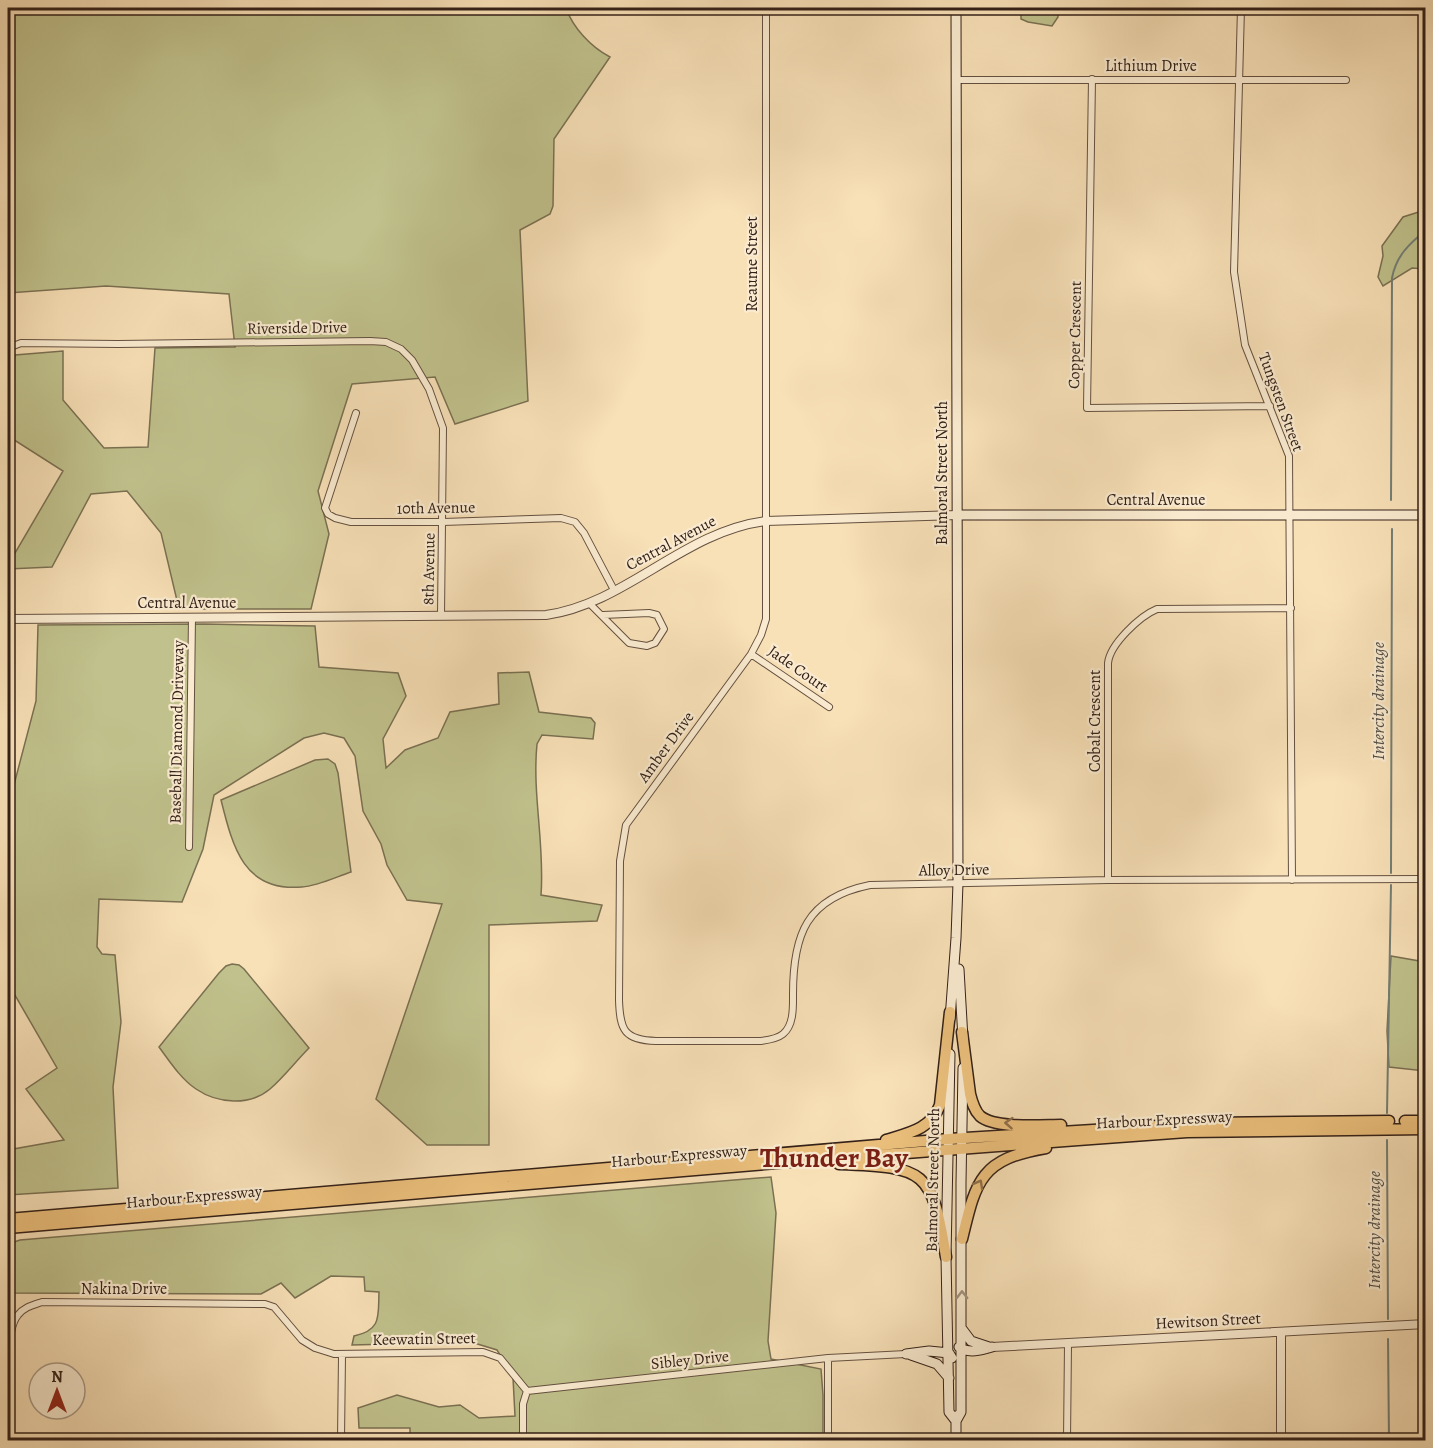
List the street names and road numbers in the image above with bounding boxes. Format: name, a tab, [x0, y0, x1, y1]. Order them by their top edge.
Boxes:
street label: Lithium Drive	[1105, 55, 1197, 77]
street label: Reaume Street	[741, 216, 763, 312]
street label: Copper Crescent	[1063, 281, 1087, 389]
street label: Riverside Drive	[247, 316, 347, 340]
street label: Tungsten Street	[1253, 349, 1309, 455]
street label: Balmoral Street North	[931, 400, 953, 545]
street label: Central Avenue	[1106, 489, 1206, 511]
street label: 10th Avenue	[396, 496, 476, 520]
street label: Central Avenue	[622, 510, 720, 576]
street label: 8th Avenue	[417, 533, 441, 605]
street label: Central Avenue	[137, 592, 237, 614]
street label: Baseball Diamond Driveway	[164, 639, 190, 824]
street label: Jade Court	[763, 640, 833, 698]
street label: Cobalt Crescent	[1084, 670, 1106, 772]
street label: Amber Drive	[632, 707, 699, 788]
street label: Alloy Drive	[917, 858, 990, 882]
street label: Harbour Expressway	[1095, 1105, 1233, 1135]
street label: Balmoral Street North	[921, 1107, 945, 1252]
street label: Harbour Expressway	[610, 1139, 749, 1173]
street label: Harbour Expressway	[125, 1180, 264, 1214]
street label: Nakina Drive	[81, 1278, 167, 1300]
street label: Hewitson Street	[1155, 1307, 1261, 1335]
street label: Keewatin Street	[372, 1327, 476, 1351]
street label: Sibley Drive	[650, 1345, 730, 1375]

